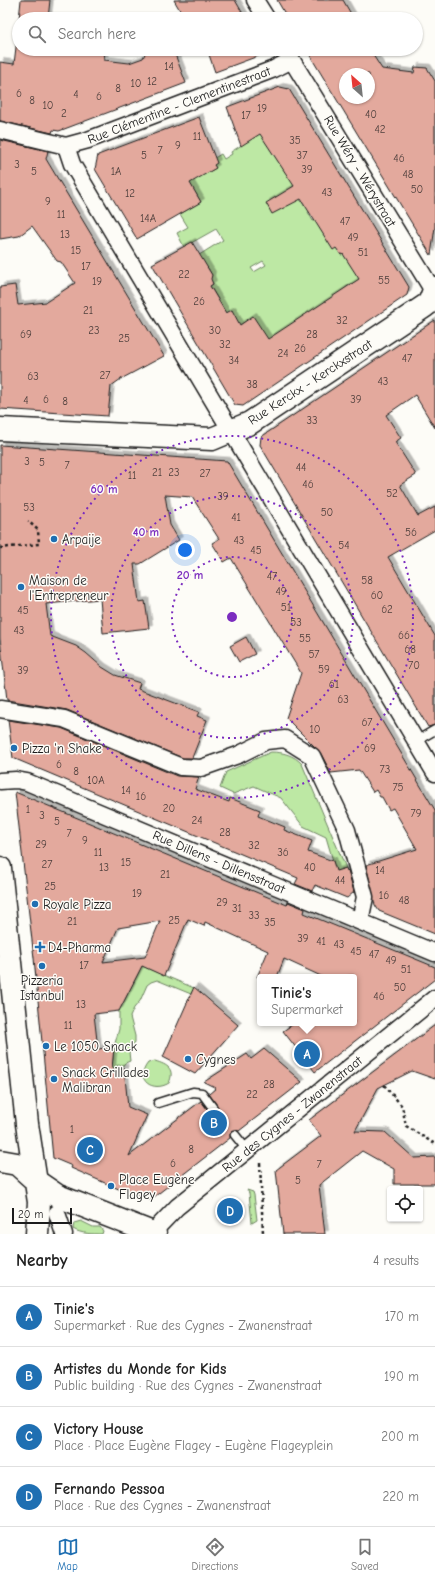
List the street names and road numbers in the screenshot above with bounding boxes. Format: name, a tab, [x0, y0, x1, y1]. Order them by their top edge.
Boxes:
street label: Rue Clémentine - Clementinestraat	[85, 63, 274, 147]
street label: Rue Wéry - Wérystraat	[321, 113, 400, 230]
street label: Rue Kerckx - Kerckxstraat	[245, 336, 376, 428]
street label: Rue Dillens - Dillensstraat	[151, 827, 289, 897]
street label: Rue des Cygnes - Zwanenstraat	[219, 1052, 366, 1175]

